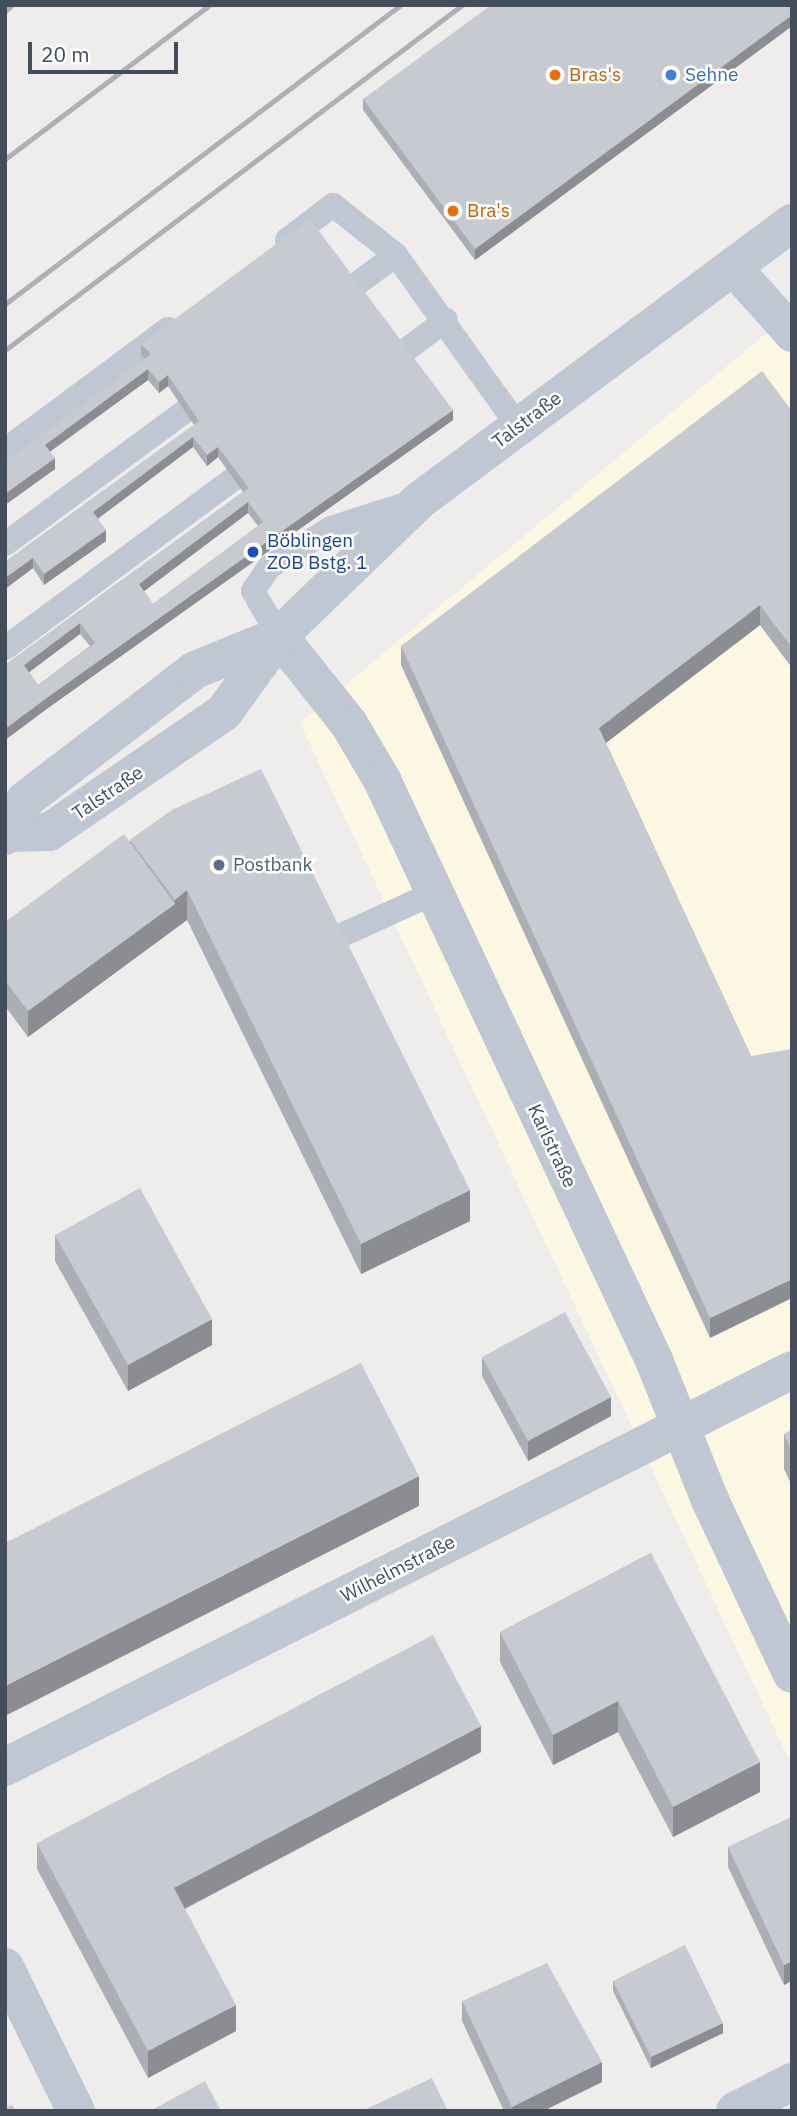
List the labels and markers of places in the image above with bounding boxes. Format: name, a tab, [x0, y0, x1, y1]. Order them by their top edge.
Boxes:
place label: Bras's	[569, 64, 621, 86]
place label: Sehne	[685, 64, 738, 86]
marker: Bras's	[547, 67, 563, 83]
marker: Sehne	[663, 67, 679, 83]
place label: Bra's	[467, 200, 510, 222]
marker: Bra's	[445, 203, 461, 219]
place label: Böblingen ZOB Bstg. 1	[267, 530, 367, 574]
marker: Böblingen ZOB Bstg. 1	[245, 544, 261, 560]
place label: Postbank	[233, 854, 313, 876]
marker: Postbank	[211, 857, 227, 873]

